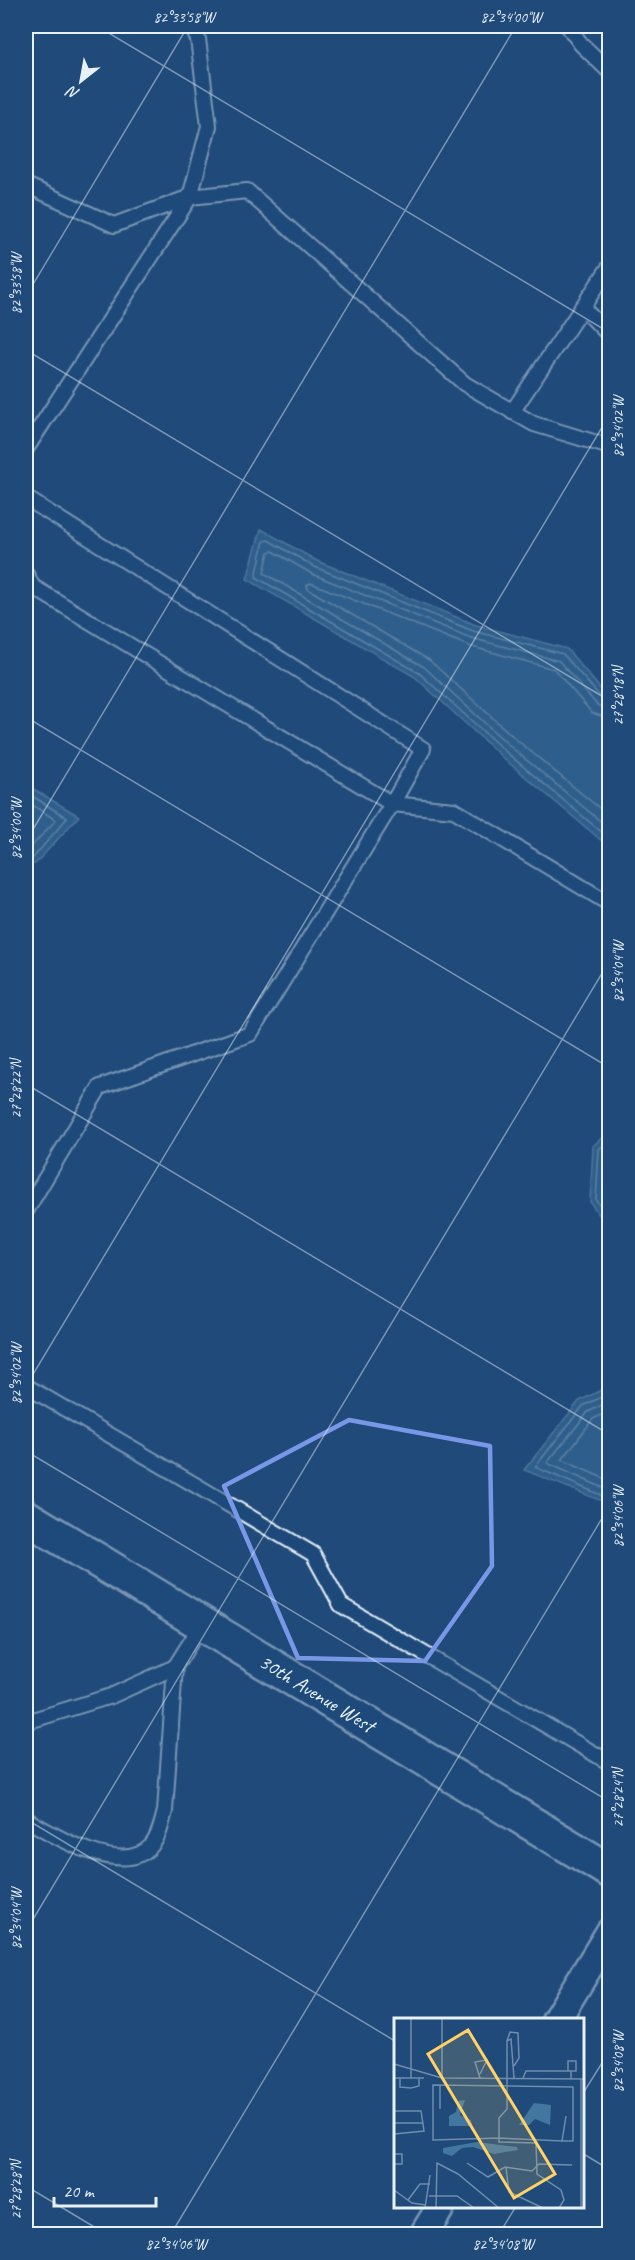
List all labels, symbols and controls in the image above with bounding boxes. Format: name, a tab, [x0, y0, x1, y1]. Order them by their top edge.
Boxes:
text: 82°33'58"W	[154, 8, 218, 27]
text: 82°34'00"W	[481, 8, 545, 27]
north arrow	[51, 51, 111, 111]
text: N	[62, 80, 83, 104]
text: 82°33'58"W	[7, 250, 26, 314]
text: 82°34'02"W	[609, 393, 628, 457]
text: 27°28'18"N	[609, 663, 628, 726]
text: 82°34'00"W	[7, 795, 26, 859]
text: 82°34'04"W	[609, 938, 628, 1002]
text: 27°28'22"N	[7, 1056, 26, 1119]
text: 82°34'02"W	[7, 1340, 26, 1404]
text: 82°34'06"W	[609, 1483, 628, 1547]
street label: 30th Avenue West	[254, 1648, 382, 1740]
text: 27°28'24"N	[609, 1765, 628, 1828]
text: 82°34'04"W	[7, 1885, 26, 1949]
inset map	[394, 2018, 584, 2209]
text: 82°34'08"W	[609, 2028, 628, 2092]
text: 27°28'28"N	[7, 2157, 26, 2220]
scale bar	[54, 2170, 156, 2208]
text: 20 m	[63, 2180, 96, 2202]
text: 82°34'06"W	[146, 2235, 210, 2254]
text: 82°34'08"W	[473, 2235, 537, 2254]

